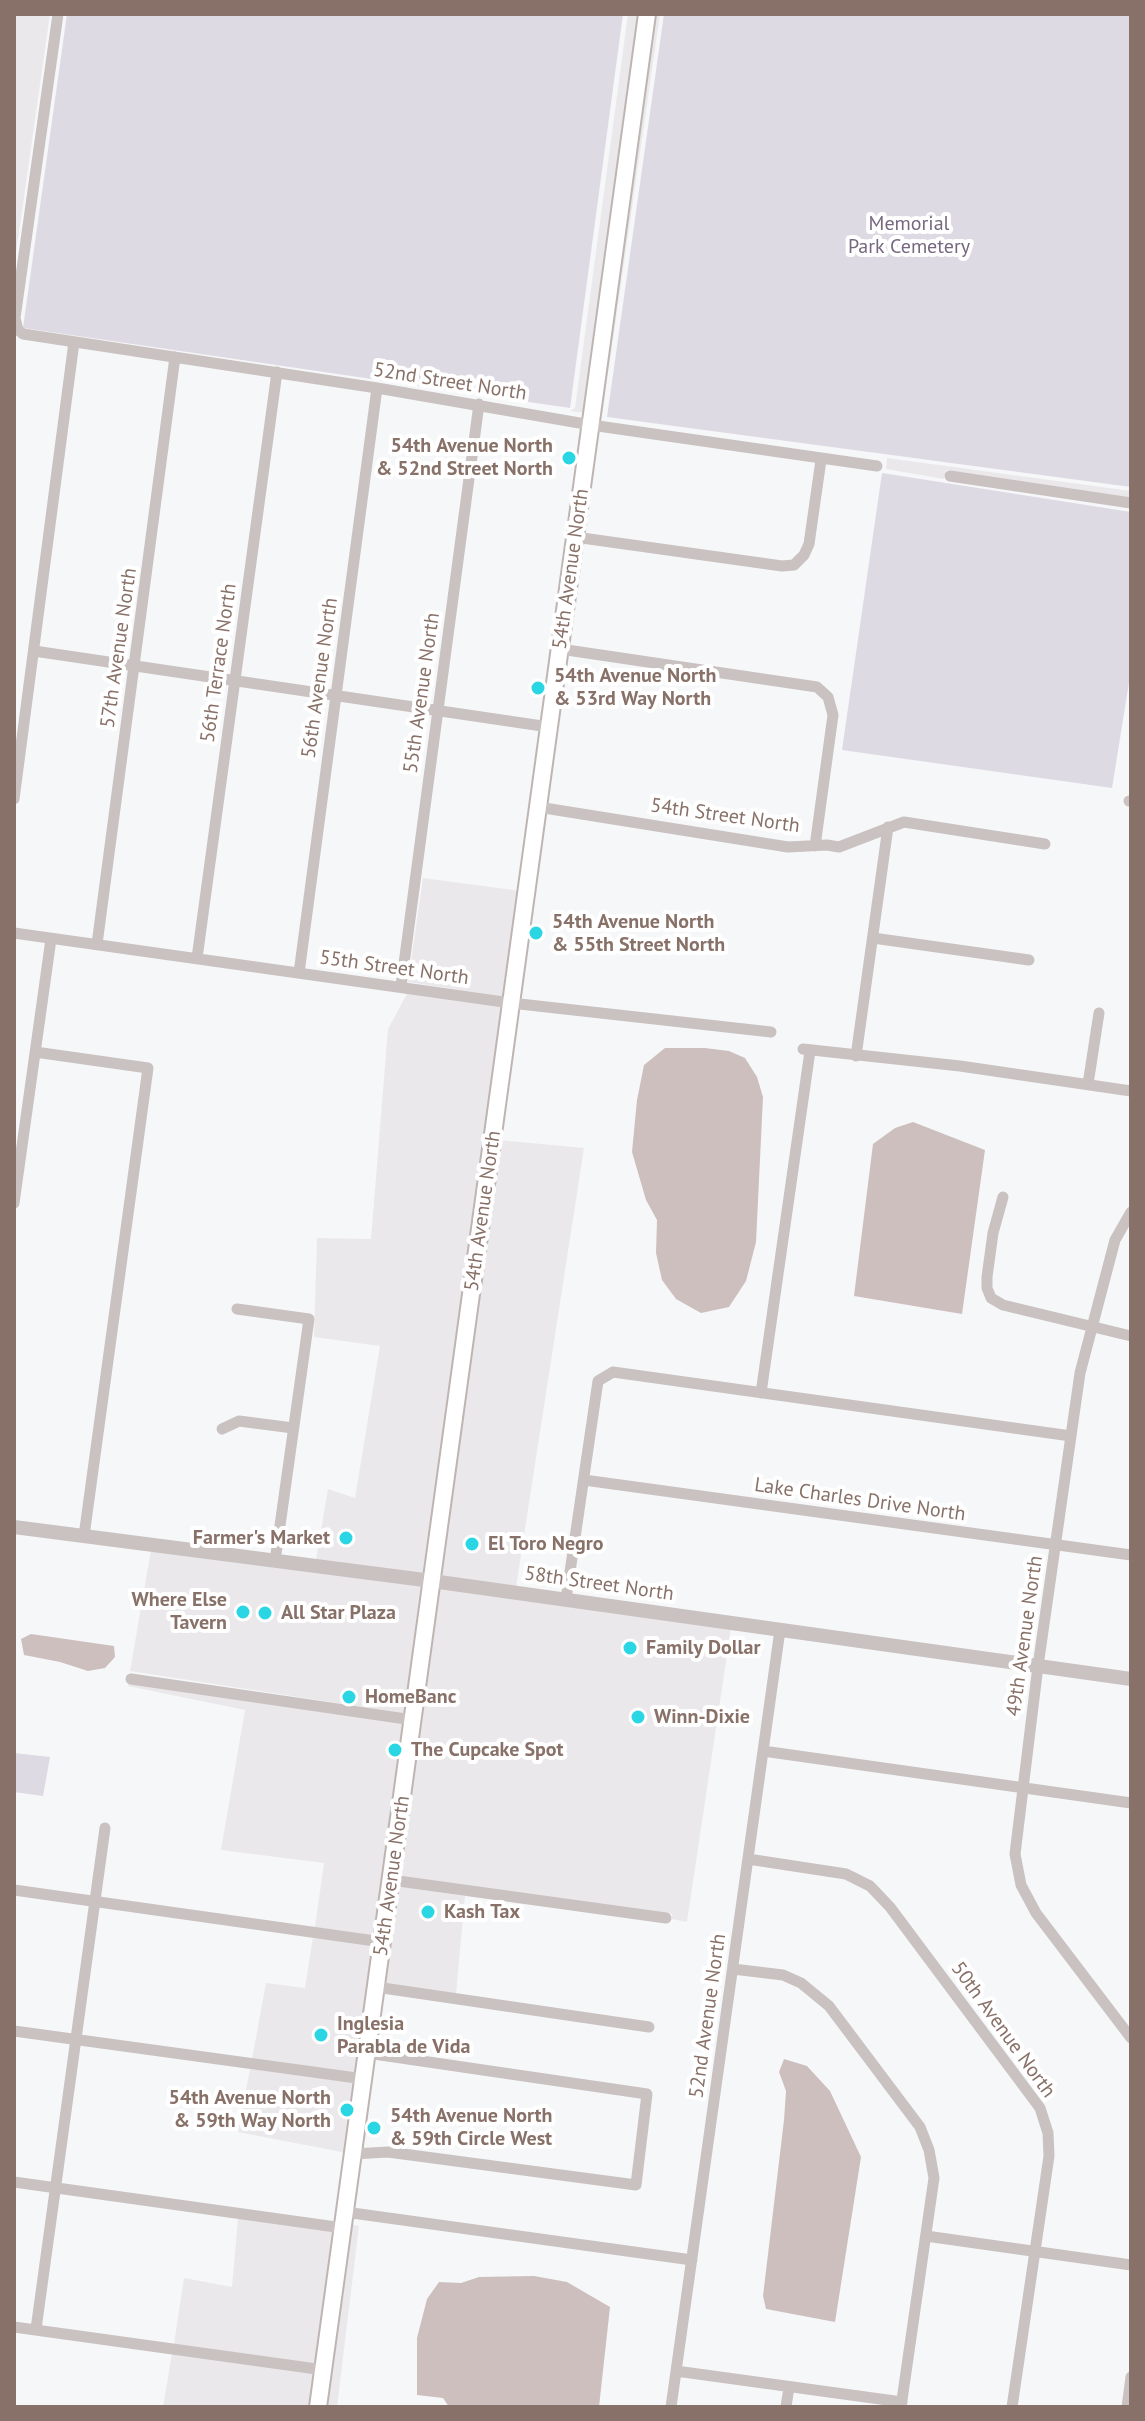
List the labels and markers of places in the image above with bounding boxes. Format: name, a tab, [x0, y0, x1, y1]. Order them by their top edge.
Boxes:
place label: 54th Avenue North & 52nd Street North	[376, 434, 553, 481]
marker: 54th Avenue North & 52nd Street North	[560, 449, 578, 467]
place label: 54th Avenue North & 53rd Way North	[554, 664, 716, 711]
marker: 54th Avenue North & 53rd Way North	[529, 679, 547, 697]
place label: 54th Avenue North & 55th Street North	[552, 910, 725, 957]
marker: 54th Avenue North & 55th Street North	[527, 924, 545, 942]
place label: Farmer's Market	[193, 1526, 330, 1550]
marker: Farmer's Market	[337, 1529, 355, 1547]
place label: El Toro Negro	[488, 1532, 603, 1556]
marker: El Toro Negro	[463, 1535, 481, 1553]
place label: Where Else Tavern	[132, 1588, 227, 1635]
place label: All Star Plaza	[281, 1601, 396, 1625]
marker: Where Else Tavern	[234, 1603, 252, 1621]
marker: All Star Plaza	[256, 1604, 274, 1622]
place label: Family Dollar	[646, 1636, 760, 1660]
marker: Family Dollar	[621, 1639, 639, 1657]
place label: HomeBanc	[365, 1685, 456, 1709]
marker: HomeBanc	[340, 1688, 358, 1706]
place label: Winn-Dixie	[654, 1705, 750, 1729]
marker: Winn-Dixie	[629, 1708, 647, 1726]
place label: The Cupcake Spot	[411, 1738, 563, 1762]
marker: The Cupcake Spot	[386, 1741, 404, 1759]
place label: Kash Tax	[444, 1900, 520, 1924]
marker: Kash Tax	[419, 1903, 437, 1921]
place label: Inglesia Parabla de Vida	[337, 2012, 470, 2059]
marker: Inglesia Parabla de Vida	[312, 2026, 330, 2044]
place label: 54th Avenue North & 59th Way North	[169, 2086, 331, 2133]
marker: 54th Avenue North & 59th Way North	[338, 2101, 356, 2119]
place label: 54th Avenue North & 59th Circle West	[390, 2104, 552, 2151]
marker: 54th Avenue North & 59th Circle West	[365, 2119, 383, 2137]

